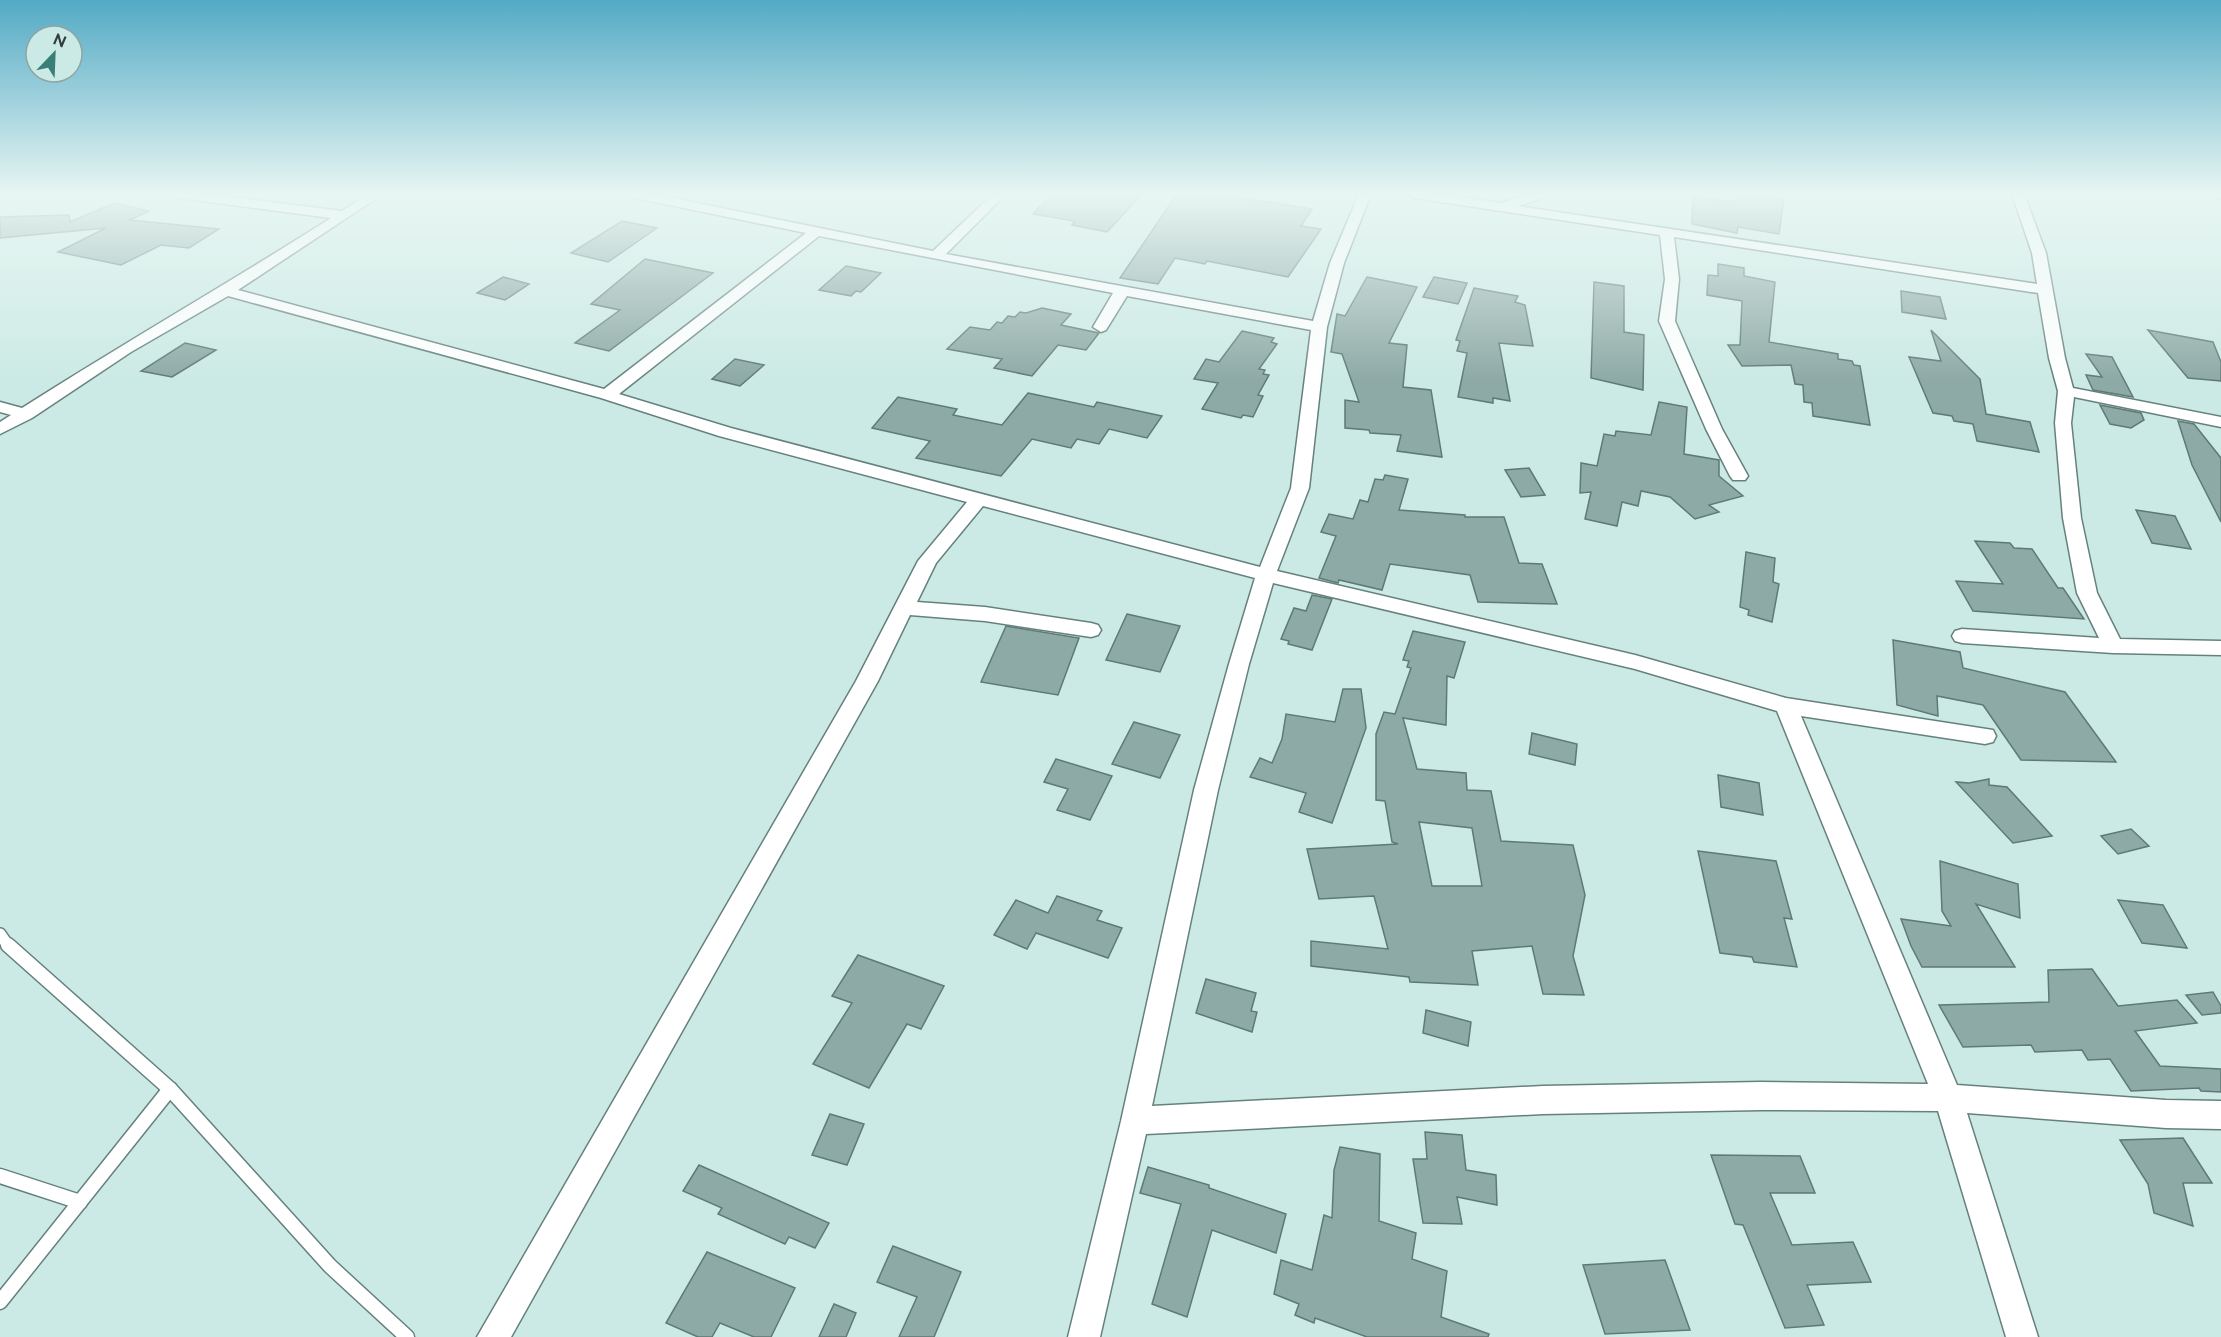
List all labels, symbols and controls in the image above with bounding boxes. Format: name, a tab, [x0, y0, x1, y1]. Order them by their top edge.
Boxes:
north arrow	[24, 24, 84, 84]
text: N	[50, 30, 69, 52]

